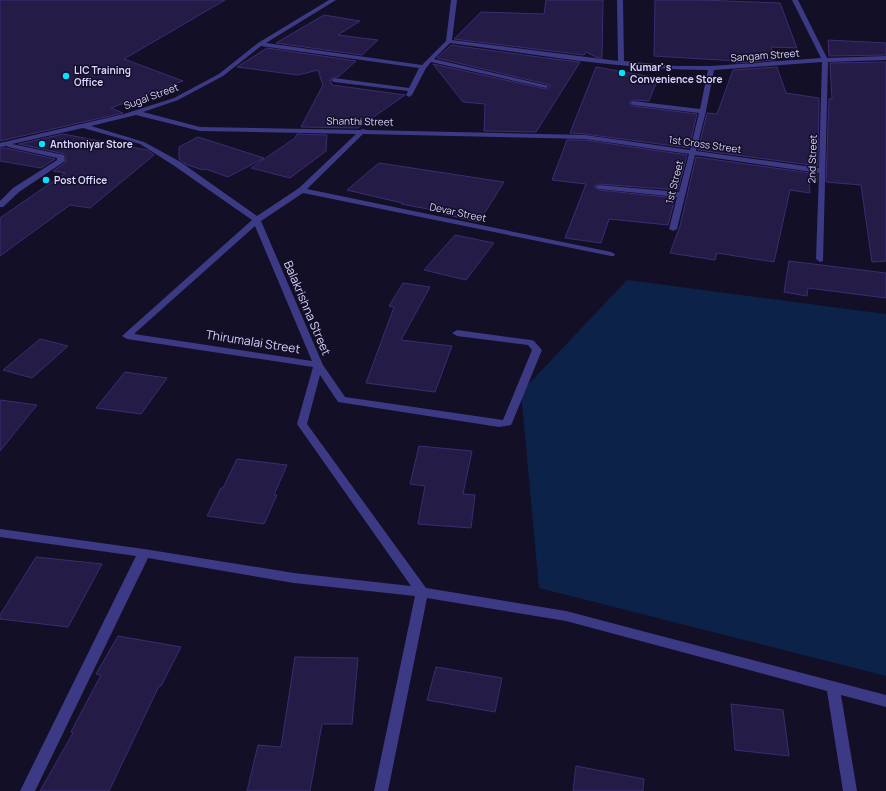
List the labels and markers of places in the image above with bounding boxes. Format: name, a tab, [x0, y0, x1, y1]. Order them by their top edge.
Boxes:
place label: Kumar' s Convenience Store	[630, 60, 722, 86]
place label: LIC Training Office	[74, 63, 131, 89]
marker: Kumar' s Convenience Store	[617, 68, 627, 78]
marker: LIC Training Office	[61, 71, 71, 81]
place label: Anthoniyar Store	[50, 137, 133, 151]
marker: Anthoniyar Store	[37, 139, 47, 149]
place label: Post Office	[54, 173, 107, 187]
marker: Post Office	[41, 175, 51, 185]

